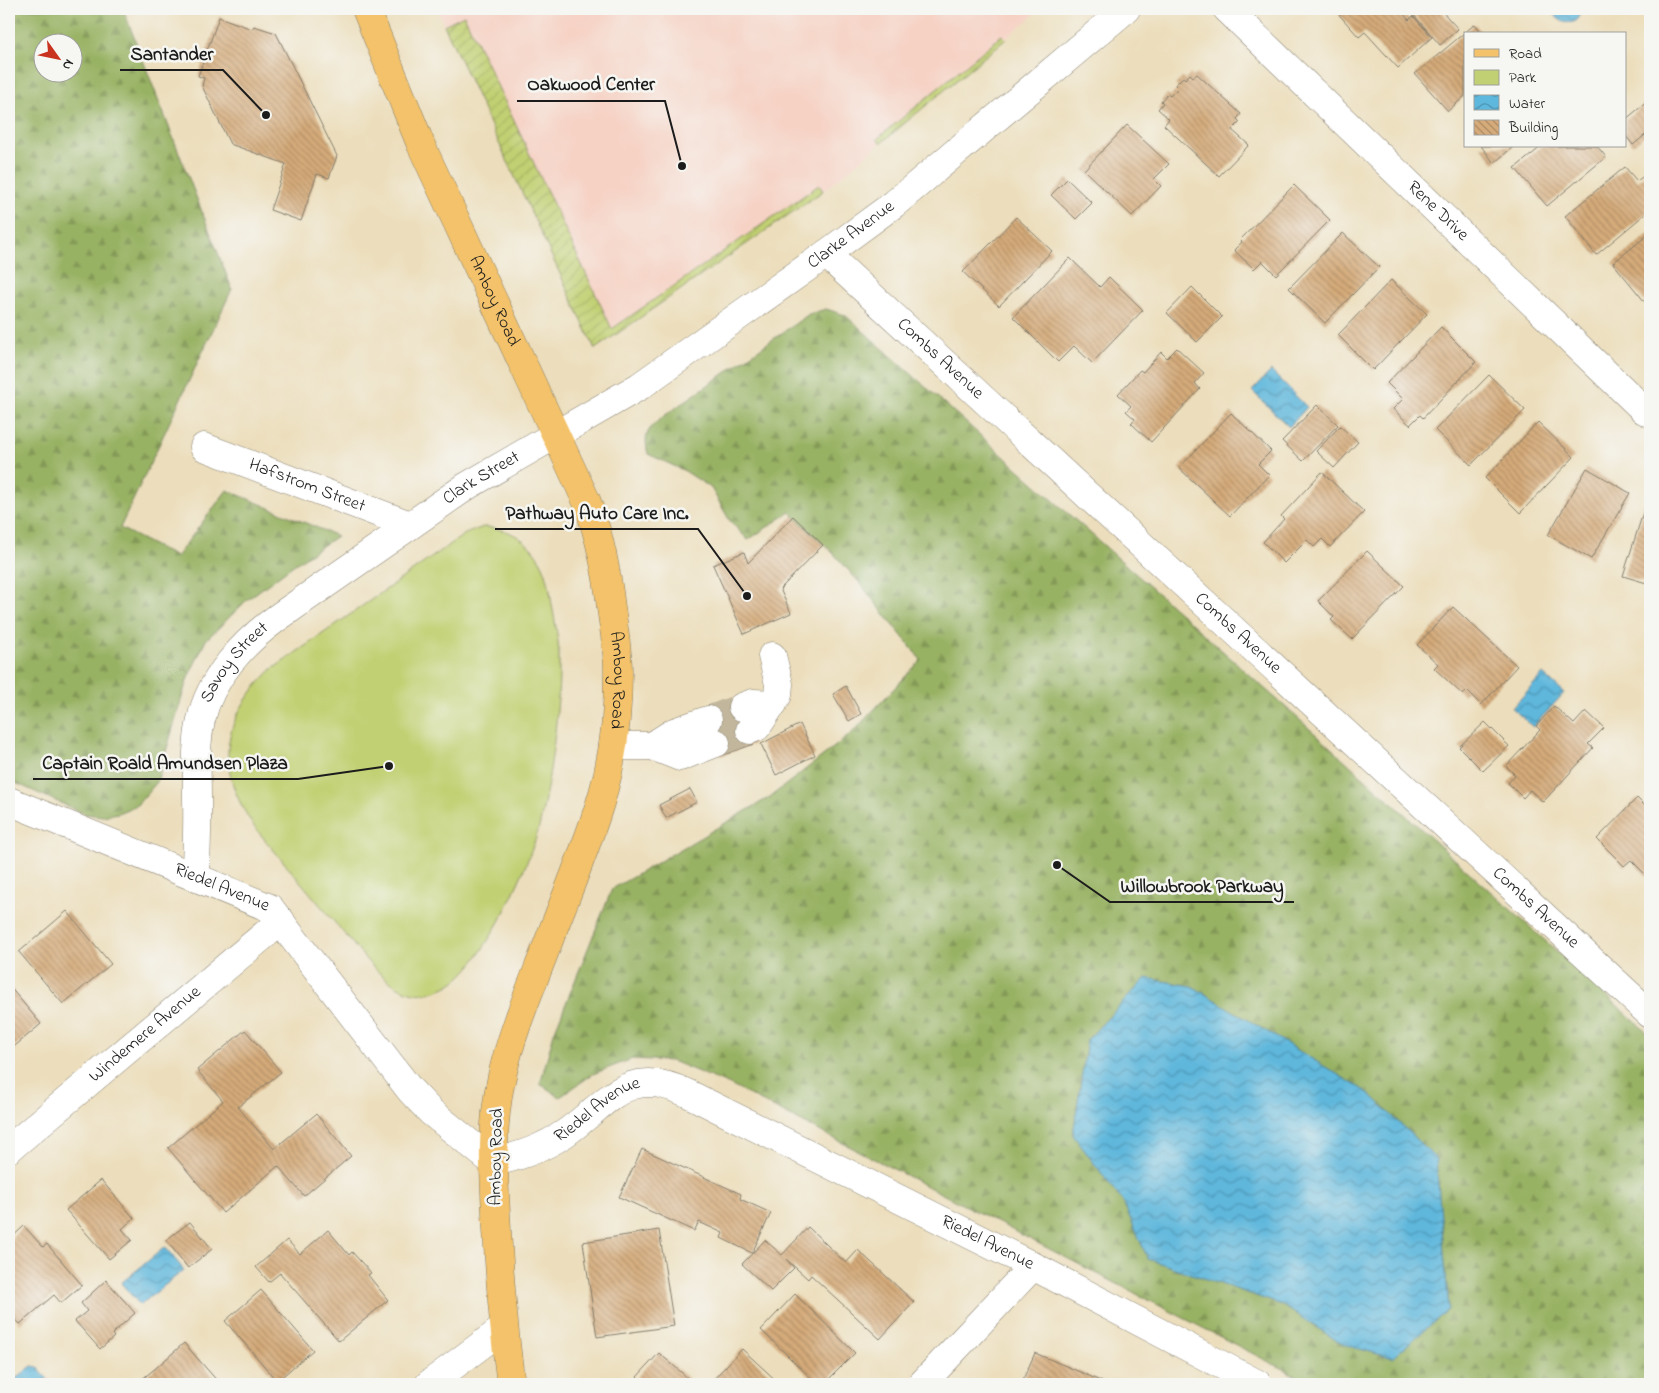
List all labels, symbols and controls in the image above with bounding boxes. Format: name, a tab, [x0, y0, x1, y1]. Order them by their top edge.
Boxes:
north arrow	[32, 32, 82, 82]
legend	[1464, 32, 1626, 148]
callout: Santander	[120, 36, 223, 70]
text: Santander	[131, 42, 215, 69]
text: Road	[1509, 43, 1542, 65]
text: N	[56, 55, 79, 74]
callout: Oakwood Center	[517, 67, 665, 101]
text: Park	[1509, 67, 1537, 89]
text: Oakwood Center	[527, 72, 656, 99]
text: Water	[1509, 93, 1545, 115]
text: Building	[1508, 117, 1558, 140]
street label: Rene Drive	[1401, 175, 1475, 248]
street label: Clarke Avenue	[802, 194, 901, 276]
street label: Amboy Road	[461, 251, 526, 351]
street label: Combs Avenue	[891, 312, 990, 407]
street label: Clark Street	[438, 445, 525, 512]
street label: Hafstrom Street	[245, 452, 369, 520]
callout: Pathway Auto Care Inc.	[495, 495, 698, 529]
text: Pathway Auto Care Inc.	[505, 501, 689, 530]
street label: Combs Avenue	[1188, 587, 1288, 681]
street label: Savoy Street	[195, 616, 275, 707]
street label: Amboy Road	[602, 630, 631, 730]
callout: Captain Roald Amundsen Plaza	[33, 745, 298, 779]
text: Captain Roald Amundsen Plaza	[42, 751, 288, 778]
street label: Riedel Avenue	[170, 857, 274, 920]
street label: Combs Avenue	[1486, 861, 1585, 956]
callout: Willowbrook Parkway	[1110, 868, 1294, 902]
text: Willowbrook Parkway	[1120, 874, 1284, 903]
street label: Windemere Avenue	[84, 979, 208, 1089]
street label: Riedel Avenue	[549, 1071, 644, 1150]
street label: Amboy Road	[483, 1108, 511, 1206]
street label: Riedel Avenue	[936, 1209, 1039, 1278]

